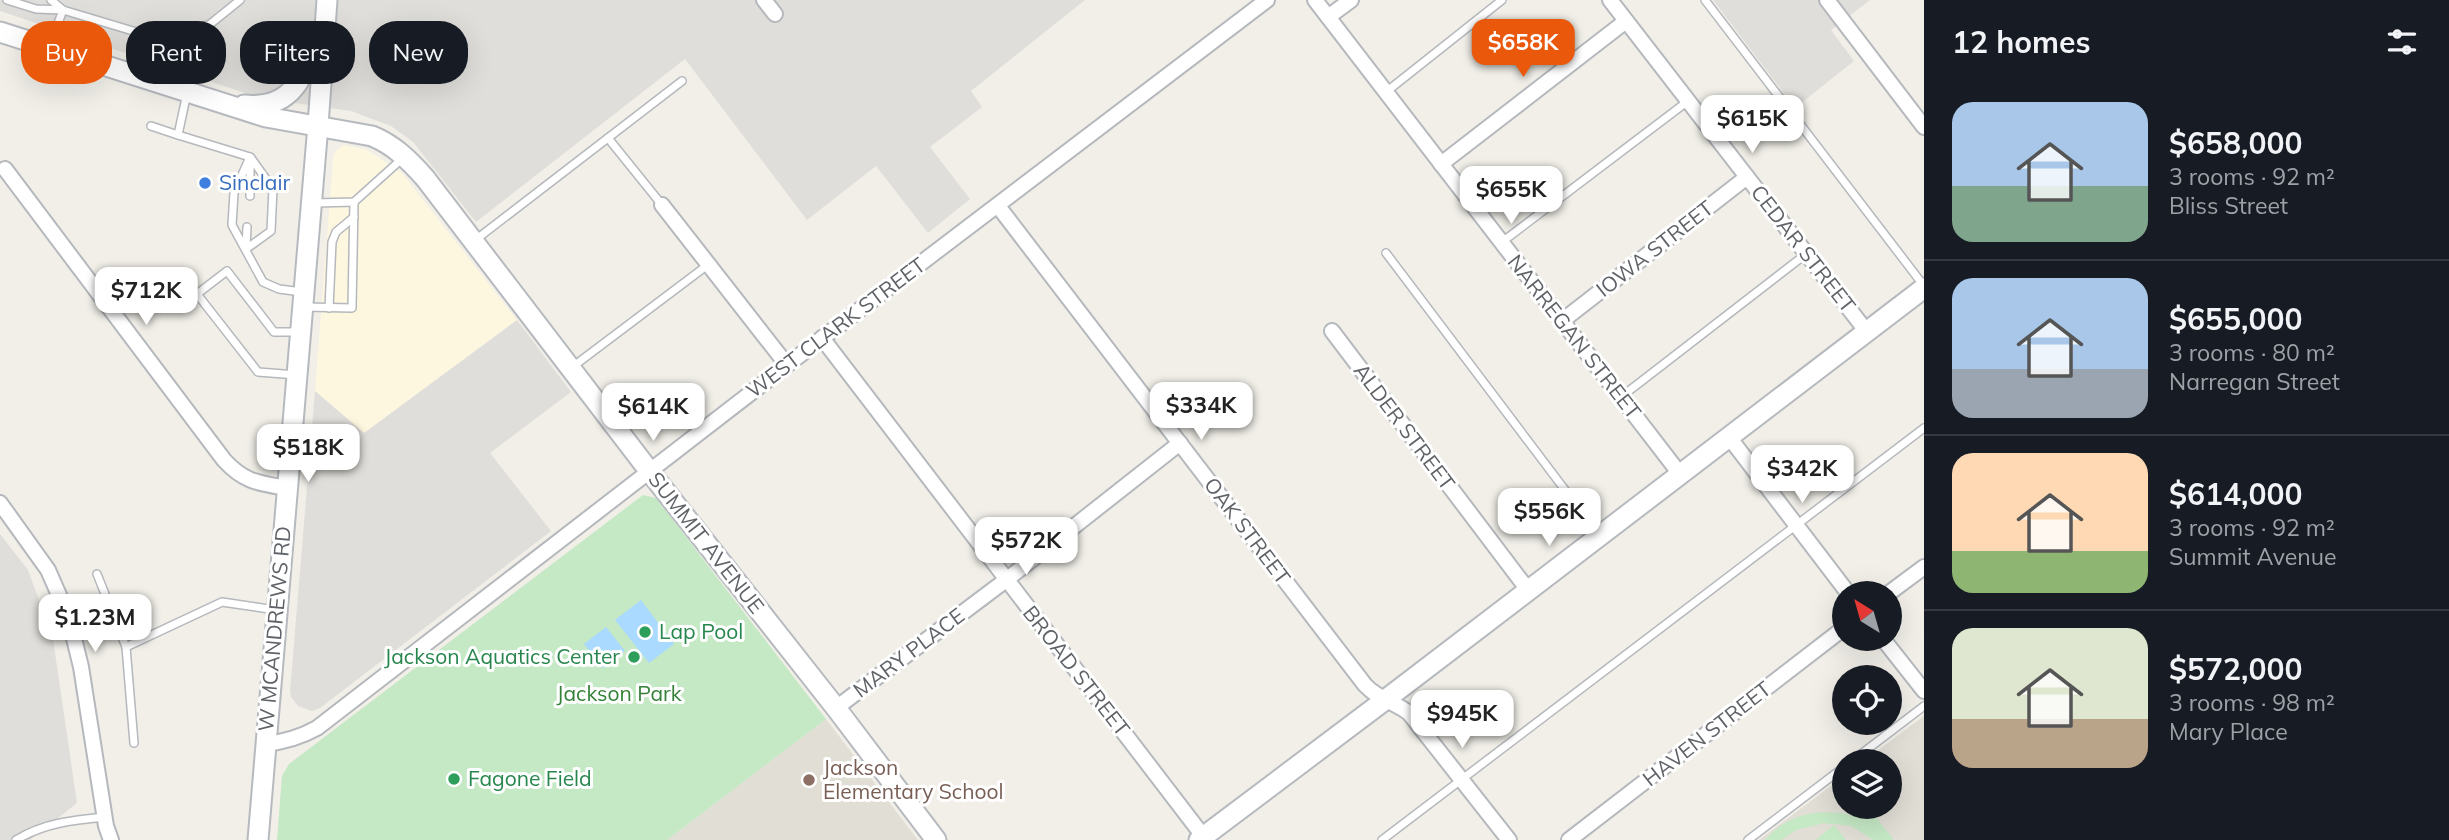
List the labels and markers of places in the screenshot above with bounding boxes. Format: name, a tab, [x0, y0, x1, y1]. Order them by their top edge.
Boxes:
pin: $658K	[1474, 20, 1572, 79]
pin: $615K	[1703, 96, 1801, 155]
pin: $655K	[1462, 166, 1560, 226]
place label: Sinclair	[219, 169, 290, 195]
marker: Sinclair	[197, 175, 213, 191]
pin: $712K	[97, 268, 195, 327]
pin: $334K	[1152, 382, 1250, 442]
pin: $614K	[604, 384, 702, 443]
pin: $518K	[259, 424, 357, 484]
pin: $342K	[1753, 446, 1851, 505]
pin: $556K	[1500, 489, 1598, 548]
pin: $572K	[977, 518, 1075, 577]
pin: $1.23M	[38, 594, 152, 654]
place label: Lap Pool	[659, 618, 743, 644]
marker: Lap Pool	[637, 624, 653, 640]
place label: Jackson Aquatics Center	[384, 643, 620, 669]
marker: Jackson Aquatics Center	[626, 649, 642, 665]
pin: $945K	[1413, 690, 1511, 750]
place label: Jackson Elementary School	[823, 754, 1004, 804]
place label: Fagone Field	[468, 765, 592, 791]
marker: Fagone Field	[446, 771, 462, 787]
marker: Jackson Elementary School	[801, 772, 817, 788]

